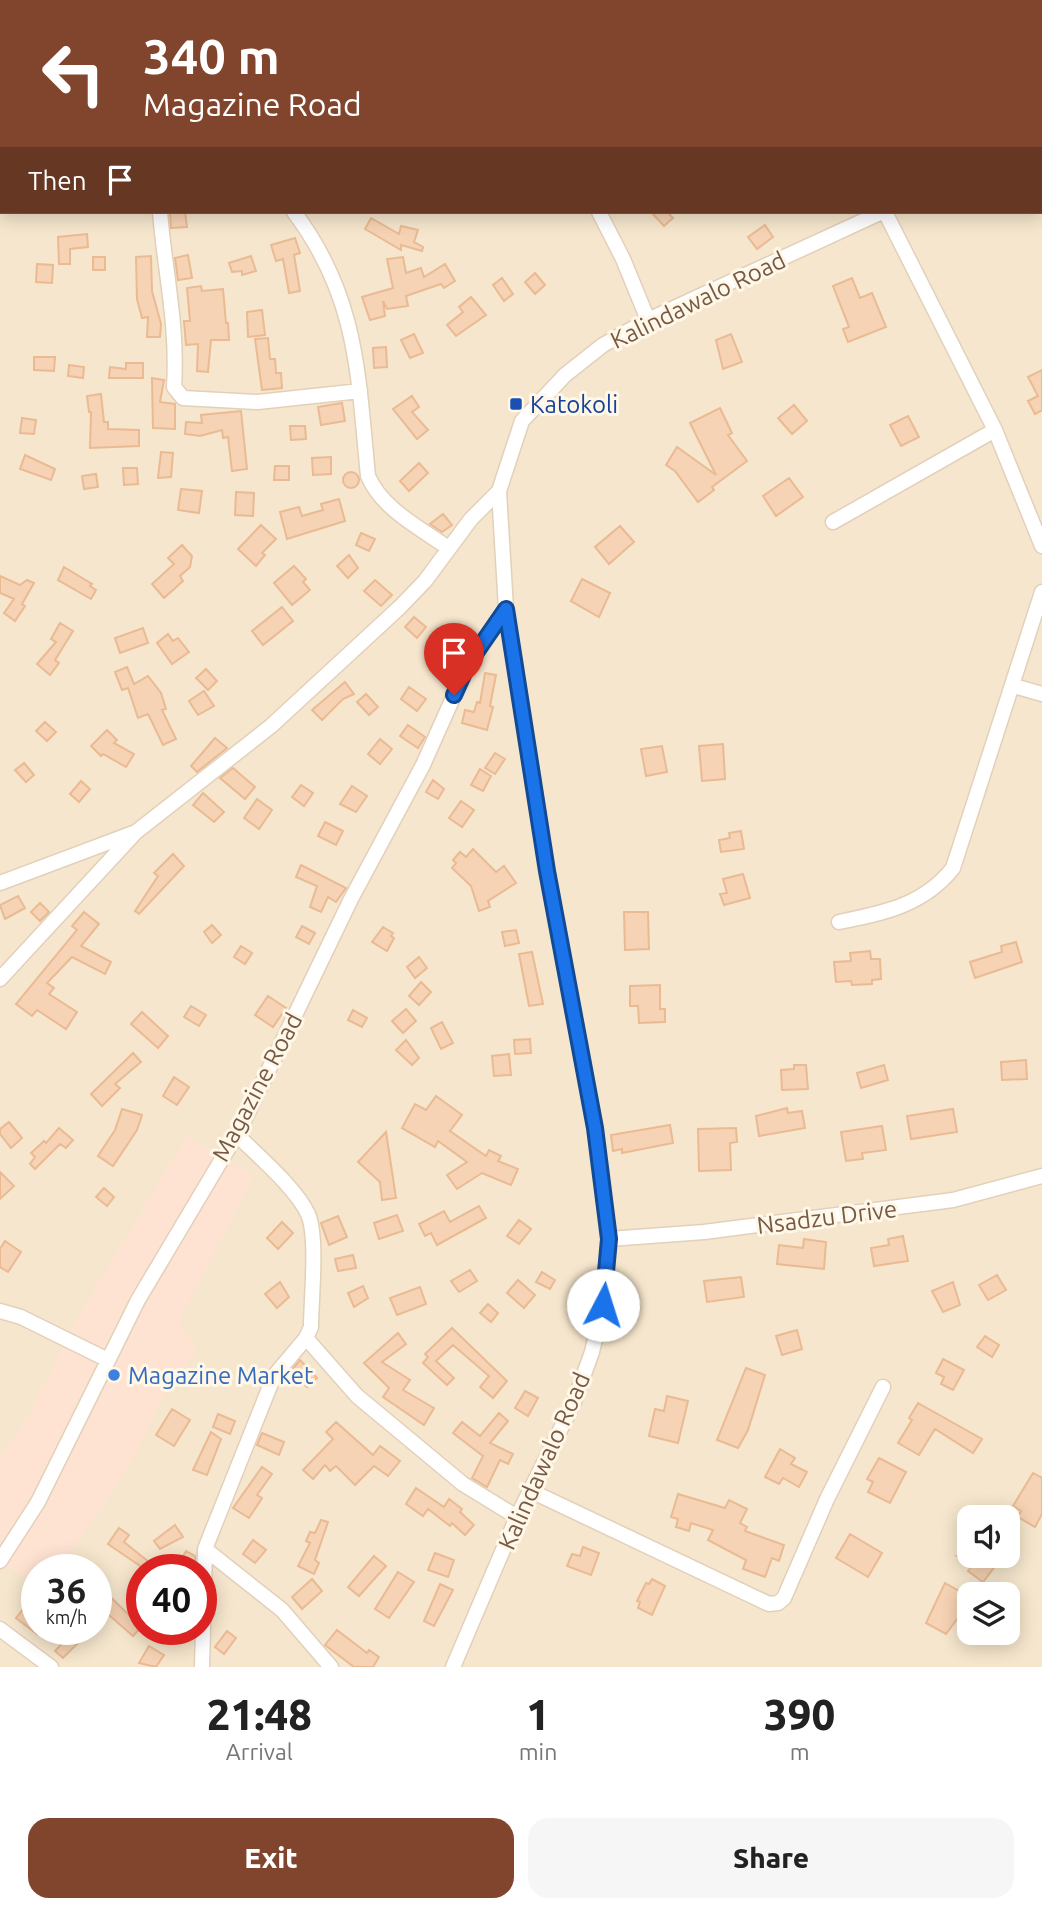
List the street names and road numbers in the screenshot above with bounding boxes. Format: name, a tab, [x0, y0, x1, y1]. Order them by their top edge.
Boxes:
street label: Kalindawalo Road	[606, 246, 790, 354]
street label: Magazine Road	[207, 1008, 307, 1166]
street label: Nsadzu Drive	[755, 1195, 899, 1239]
street label: Kalindawalo Road	[493, 1368, 595, 1554]

